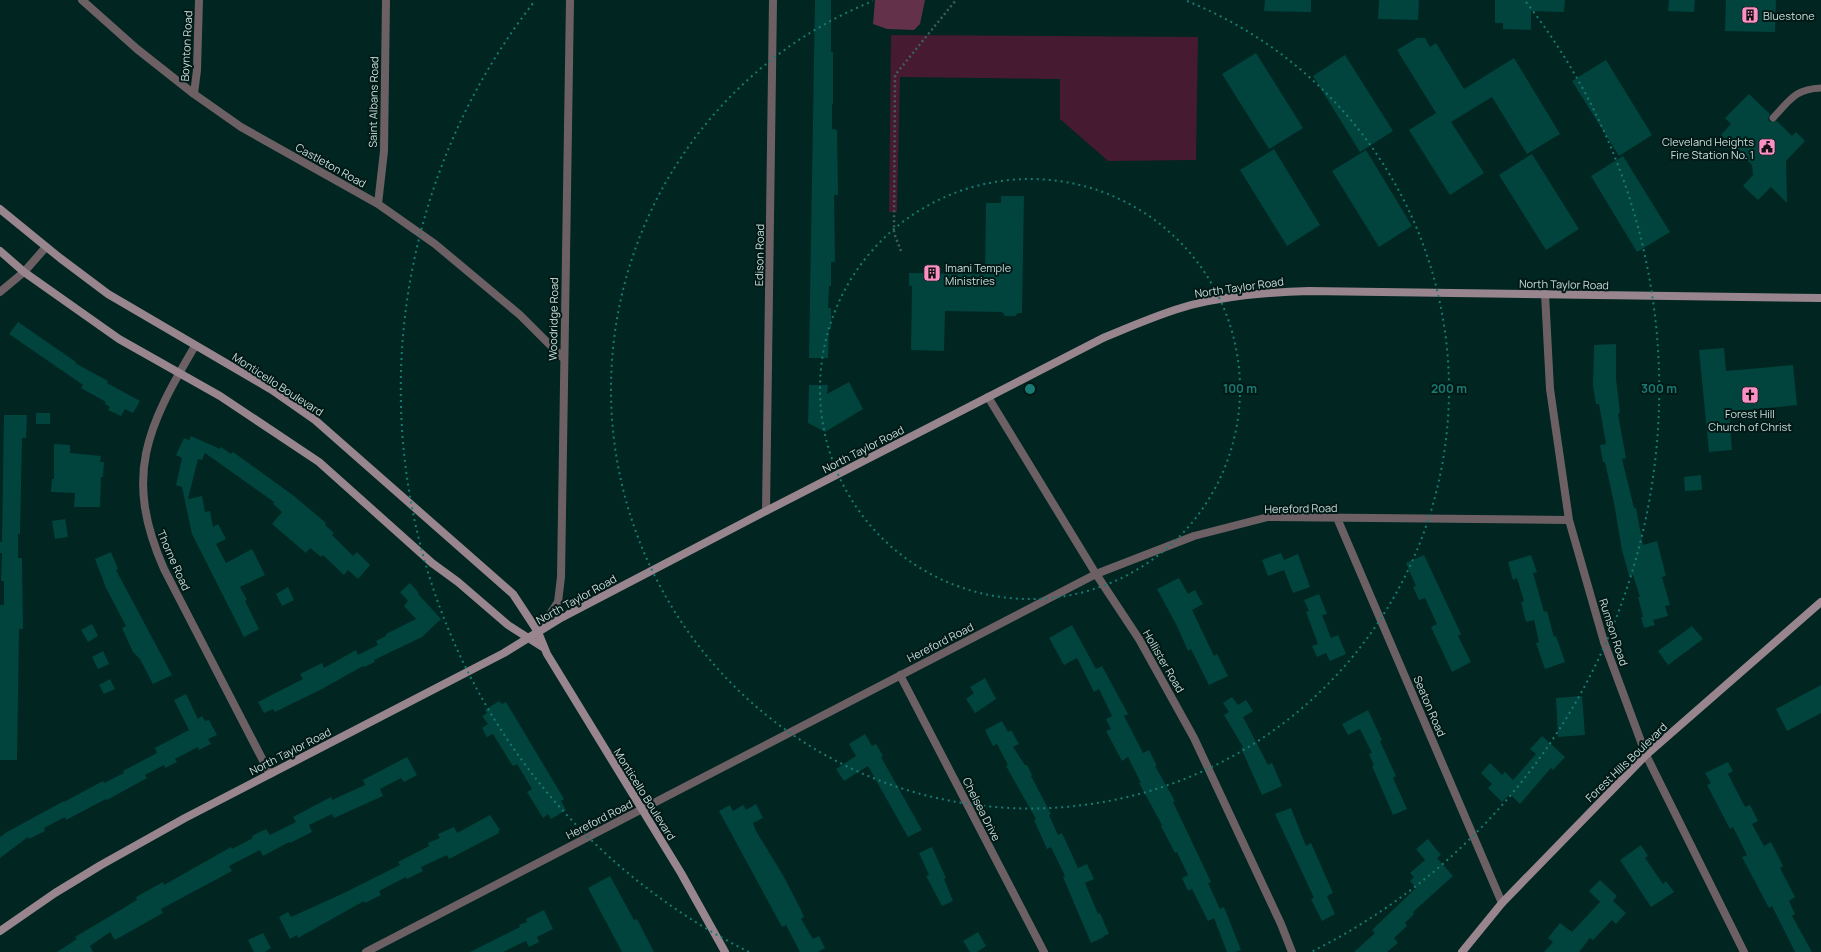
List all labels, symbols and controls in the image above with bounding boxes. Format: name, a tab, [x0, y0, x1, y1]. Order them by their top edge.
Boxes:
building icon: Bluestone	[1740, 5, 1760, 25]
place label: Bluestone	[1763, 8, 1815, 23]
street label: Boynton Road	[177, 10, 195, 82]
street label: Saint Albans Road	[365, 56, 381, 148]
place label: Cleveland Heights Fire Station No. 1	[1662, 134, 1754, 162]
public building icon: Cleveland Heights Fire Station No. 1	[1757, 137, 1777, 157]
street label: Castleton Road	[293, 139, 369, 191]
street label: Edison Road	[751, 224, 767, 286]
place label: Imani Temple Ministries	[945, 260, 1012, 288]
building icon: Imani Temple Ministries	[922, 263, 942, 283]
street label: North Taylor Road	[1193, 273, 1285, 301]
street label: North Taylor Road	[1519, 276, 1609, 292]
street label: Woodridge Road	[545, 277, 561, 361]
street label: Monticello Boulevard	[230, 349, 326, 419]
text: 100 m	[1223, 380, 1257, 397]
text: 200 m	[1431, 380, 1467, 397]
text: 300 m	[1641, 380, 1677, 397]
centre of rings	[1023, 382, 1037, 396]
church icon: Forest Hill Church of Christ	[1740, 385, 1760, 405]
place label: Forest Hill Church of Christ	[1708, 406, 1792, 434]
street label: North Taylor Road	[820, 422, 906, 476]
street label: Hereford Road	[1264, 500, 1338, 516]
street label: Thorne Road	[154, 527, 194, 593]
street label: North Taylor Road	[533, 571, 619, 627]
street label: Rumson Road	[1596, 596, 1632, 668]
street label: Hereford Road	[904, 619, 976, 665]
street label: Hollister Road	[1140, 627, 1188, 695]
street label: Seaton Road	[1410, 673, 1450, 739]
street label: Forest Hills Boulevard	[1582, 719, 1670, 805]
street label: North Taylor Road	[247, 724, 333, 778]
street label: Monticello Boulevard	[611, 745, 679, 843]
street label: Chelsea Drive	[960, 775, 1005, 844]
street label: Hereford Road	[563, 796, 635, 842]

